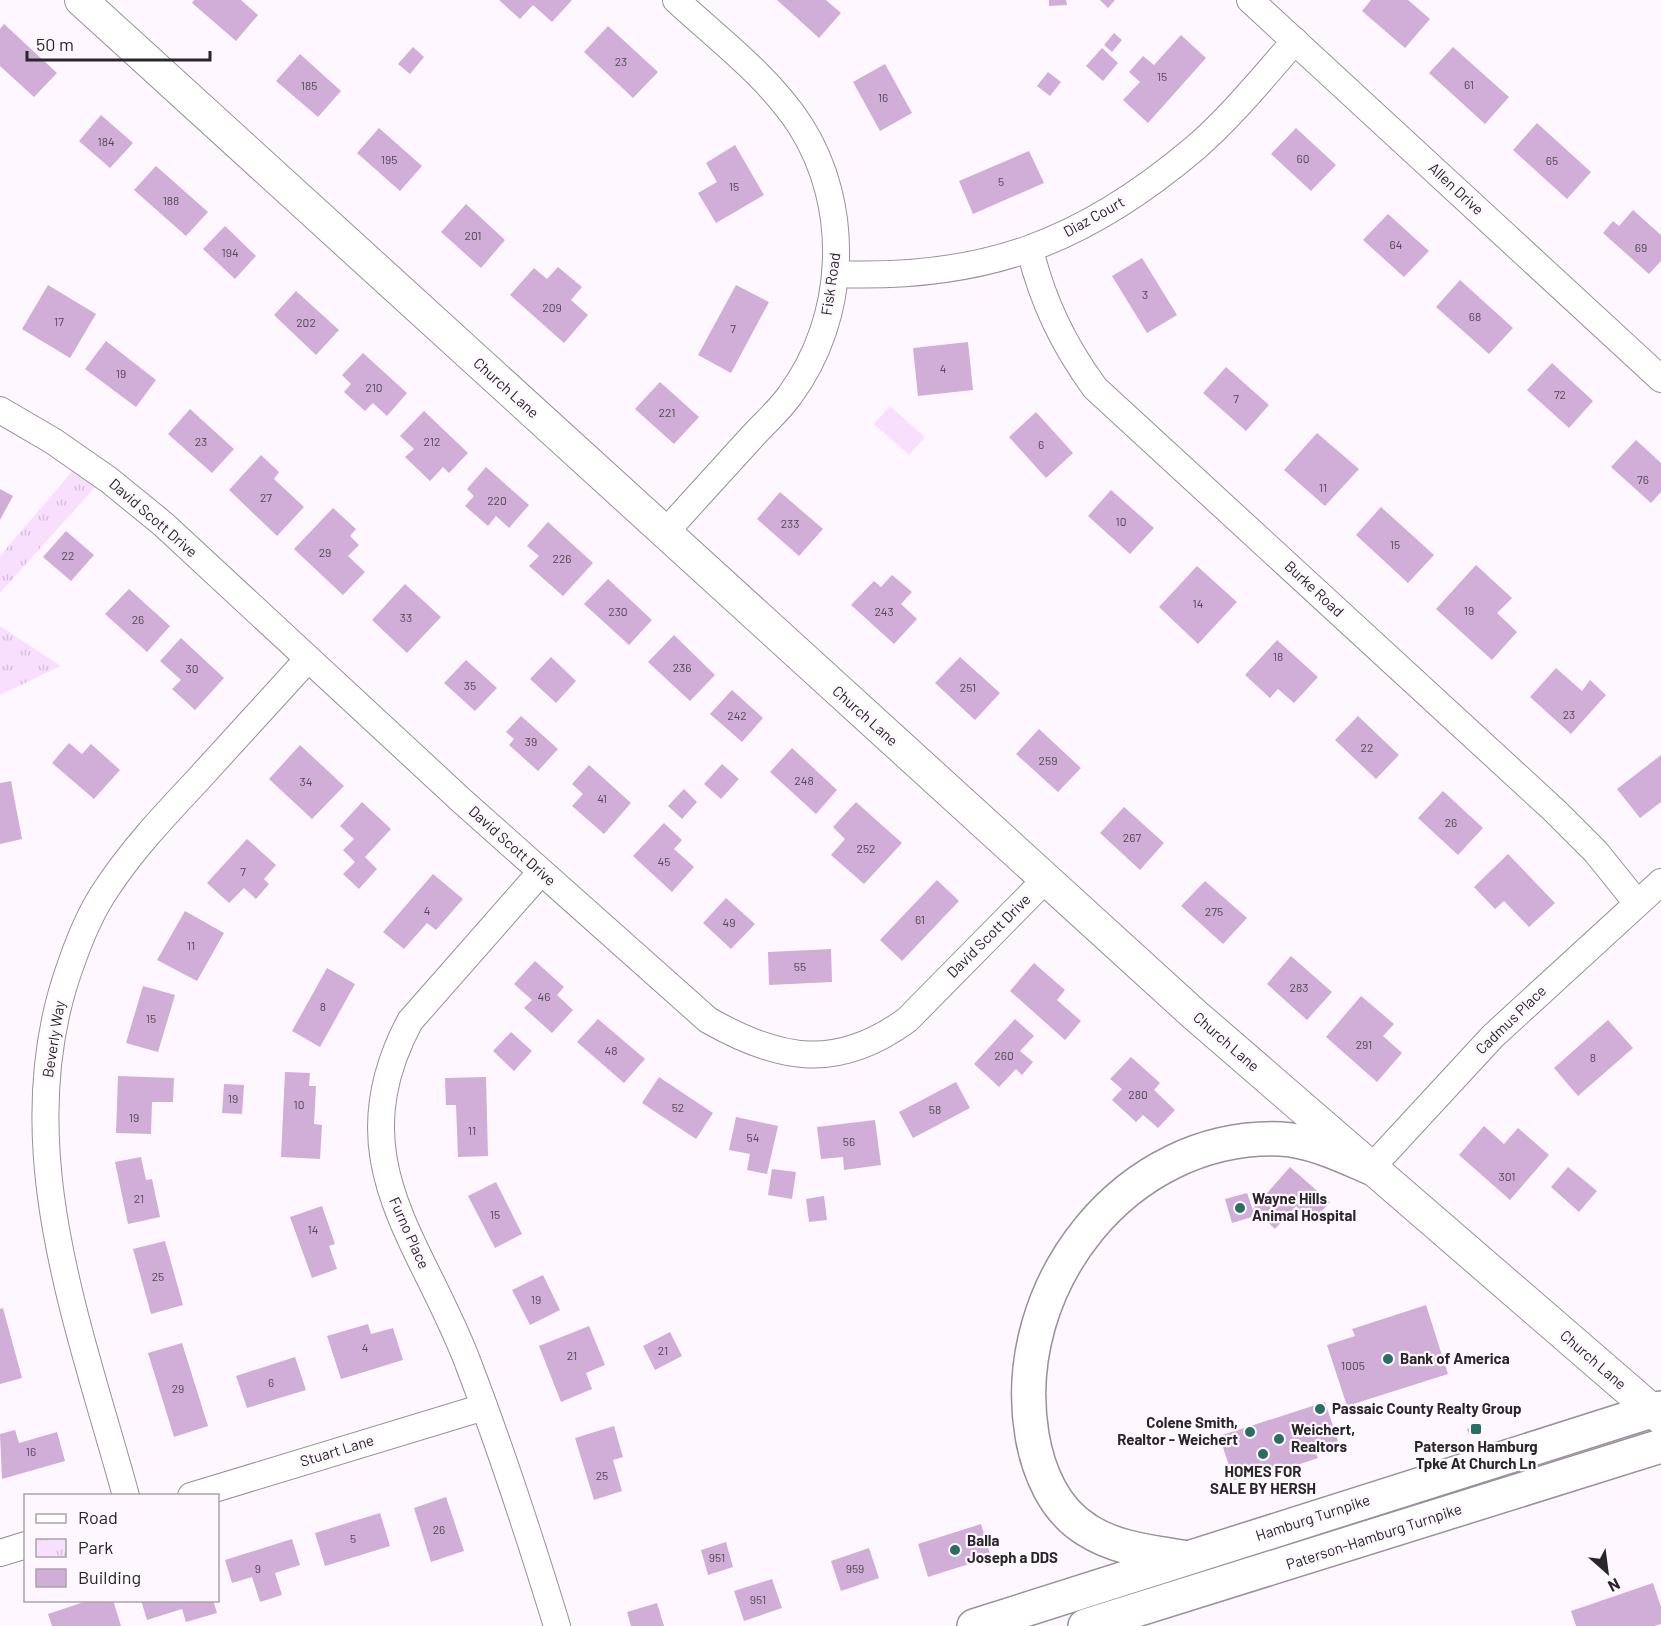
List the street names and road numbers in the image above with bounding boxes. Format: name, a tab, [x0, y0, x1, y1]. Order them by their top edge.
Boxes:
street label: Allen Drive	[1425, 158, 1488, 218]
street label: Diaz Court	[1060, 192, 1127, 240]
street label: Fisk Road	[817, 251, 843, 316]
street label: Church Lane	[470, 353, 543, 421]
street label: David Scott Drive	[106, 474, 201, 560]
street label: Burke Road	[1281, 556, 1348, 620]
street label: Church Lane	[829, 681, 902, 749]
street label: David Scott Drive	[465, 801, 560, 889]
street label: David Scott Drive	[943, 890, 1034, 981]
street label: Cadmus Place	[1471, 981, 1549, 1057]
street label: Beverly Way	[38, 999, 68, 1079]
street label: Church Lane	[1190, 1008, 1263, 1075]
street label: Furno Place	[386, 1194, 434, 1271]
street label: Church Lane	[1557, 1326, 1630, 1393]
street label: Stuart Lane	[298, 1430, 376, 1470]
street label: Hamburg Turnpike	[1253, 1490, 1372, 1544]
street label: Paterson-Hamburg Turnpike	[1284, 1499, 1464, 1573]

